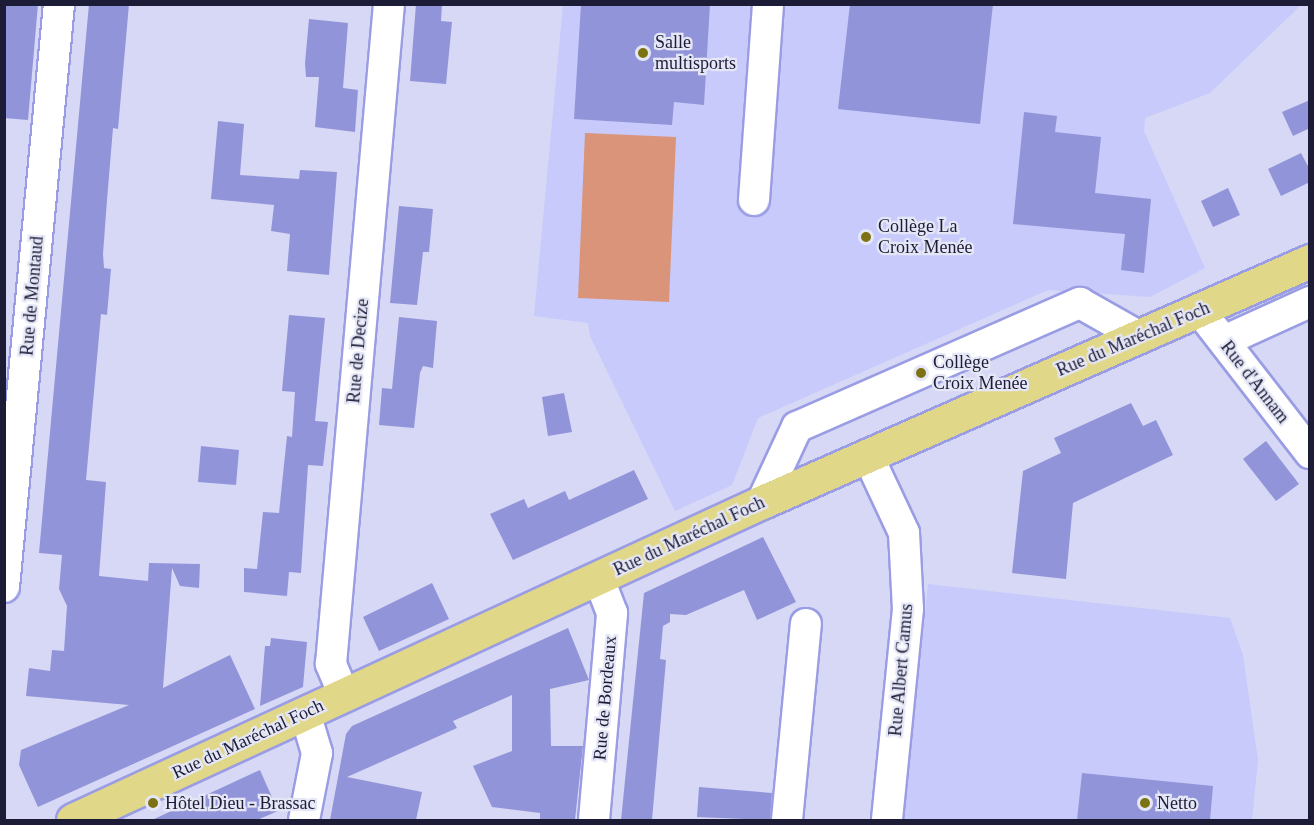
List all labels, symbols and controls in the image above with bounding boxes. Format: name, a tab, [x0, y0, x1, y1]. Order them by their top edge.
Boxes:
place label: Salle multisports	[655, 32, 736, 74]
marker: Salle multisports	[636, 46, 650, 60]
place label: Collège La Croix Menée	[878, 216, 972, 258]
marker: Collège La Croix Menée	[859, 230, 873, 244]
street label: Rue de Montaud	[16, 235, 48, 357]
street label: Rue du Maréchal Foch	[1053, 297, 1213, 381]
street label: Rue de Decize	[343, 298, 373, 404]
street label: Rue d'Annam	[1216, 336, 1294, 428]
place label: Collège Croix Menée	[933, 352, 1027, 394]
marker: Collège Croix Menée	[914, 366, 928, 380]
street label: Rue du Maréchal Foch	[610, 491, 768, 581]
street label: Rue Albert Camus	[884, 602, 918, 738]
street label: Rue de Bordeaux	[589, 635, 621, 761]
street label: Rue du Maréchal Foch	[169, 694, 327, 784]
place label: Hôtel Dieu - Brassac	[165, 792, 315, 814]
place label: Netto	[1157, 792, 1197, 814]
marker: Hôtel Dieu - Brassac	[146, 796, 160, 810]
marker: Netto	[1138, 796, 1152, 810]

